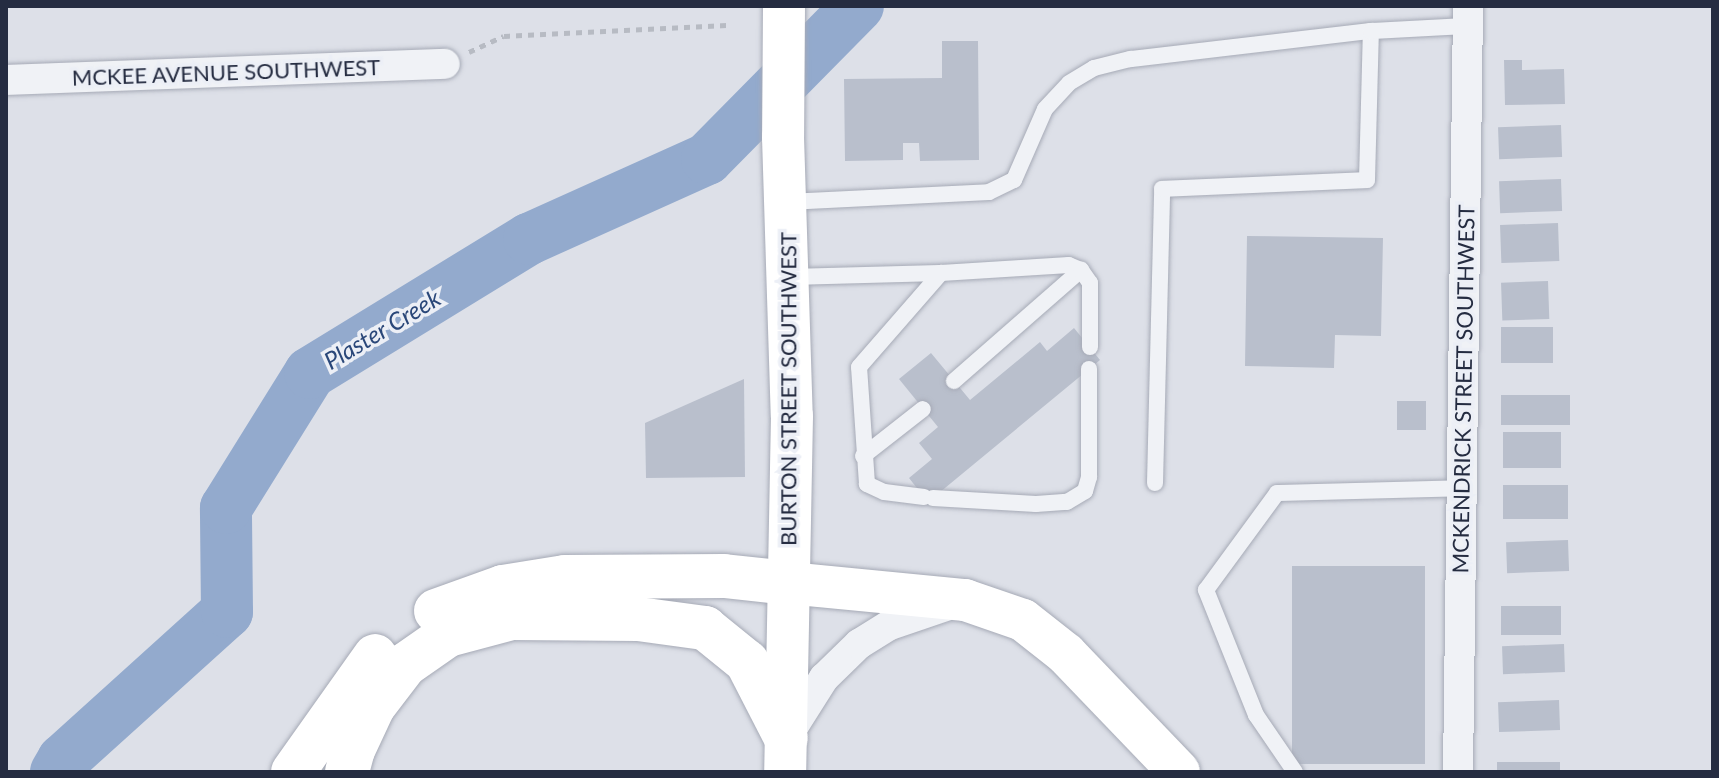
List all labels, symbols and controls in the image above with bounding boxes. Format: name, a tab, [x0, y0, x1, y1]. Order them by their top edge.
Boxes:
street label: MCKEE AVENUE SOUTHWEST	[71, 53, 381, 91]
street label: MCKENDRICK STREET SOUTHWEST	[1447, 204, 1479, 574]
street label: BURTON STREET SOUTHWEST	[775, 232, 801, 546]
water label: Plaster Creek	[318, 283, 446, 375]

